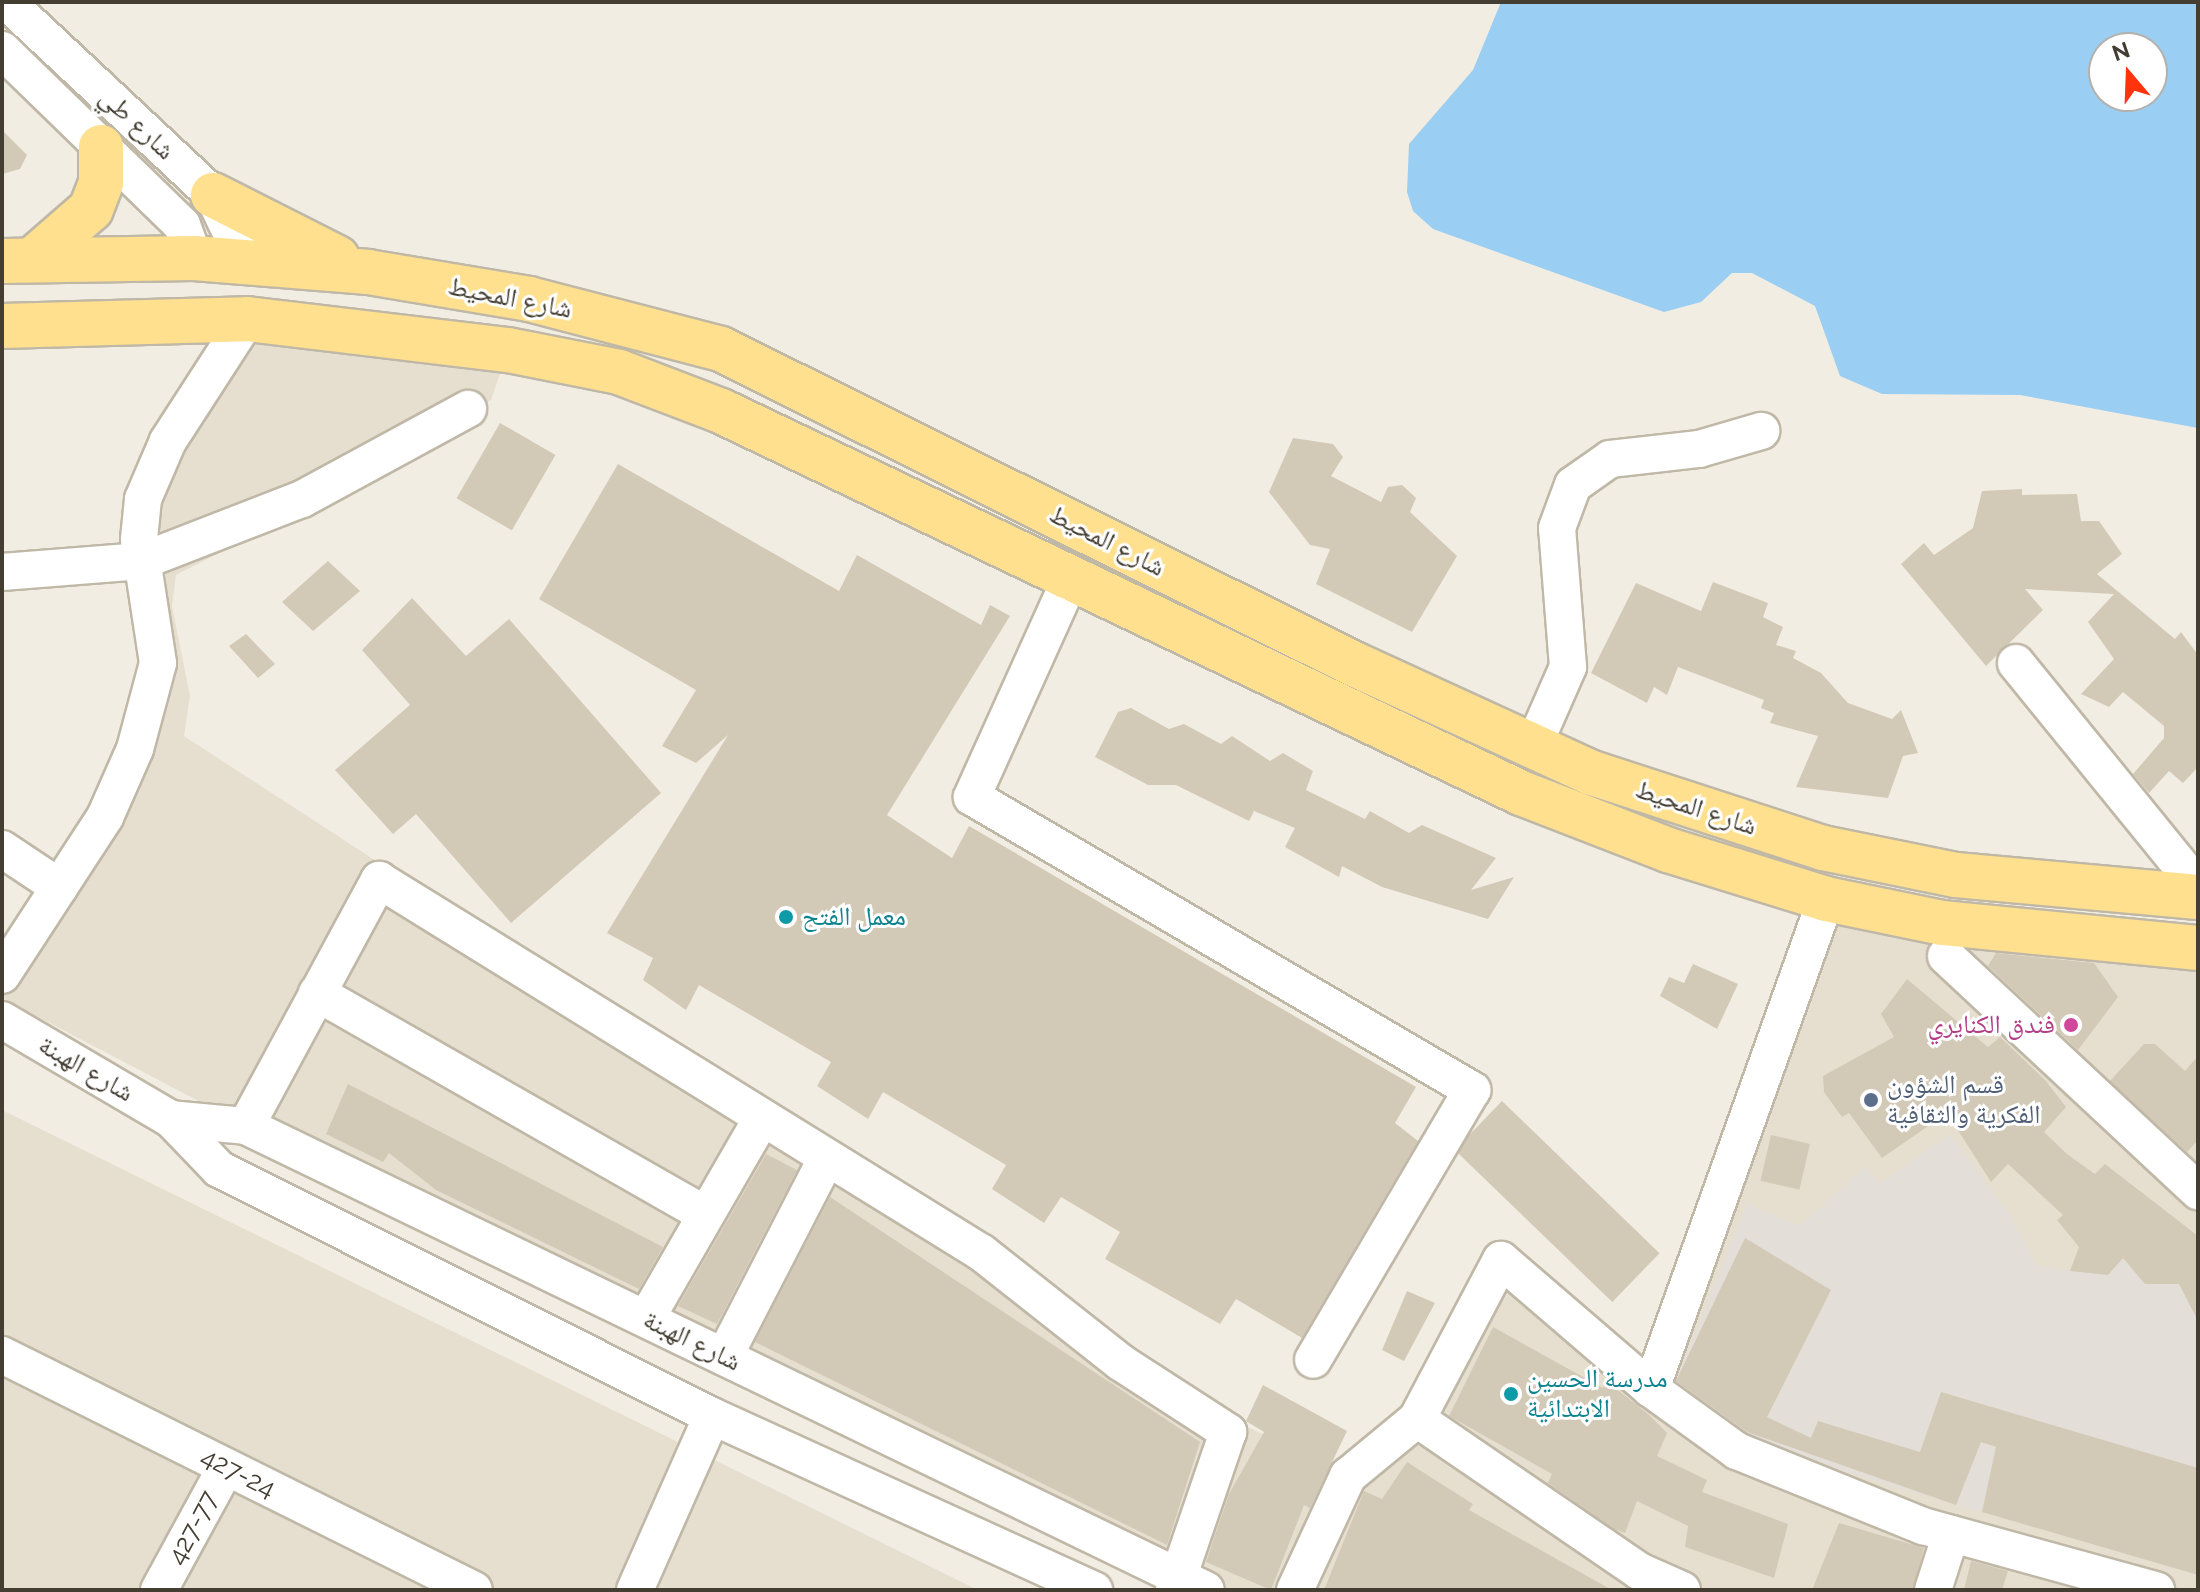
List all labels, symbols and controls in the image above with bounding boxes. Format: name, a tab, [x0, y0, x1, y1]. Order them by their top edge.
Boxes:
north arrow	[2088, 32, 2168, 112]
text: N	[2109, 36, 2133, 66]
street label: شارع طي	[93, 82, 181, 166]
street label: شارع المحيط	[446, 271, 574, 325]
street label: شارع المحيط	[1044, 499, 1170, 583]
street label: شارع المحيط	[1632, 774, 1760, 842]
place label: معمل الفتح	[802, 901, 906, 933]
marker: معمل الفتح	[777, 908, 795, 926]
place label: فندق الكنايري	[1927, 1009, 2055, 1041]
marker: فندق الكنايري	[2062, 1016, 2080, 1034]
street label: شارع الهبنة	[33, 1029, 139, 1109]
place label: قسم الشؤون الفكرية والثقافية	[1887, 1069, 2040, 1130]
marker: قسم الشؤون الفكرية والثقافية	[1862, 1091, 1880, 1109]
street label: شارع الهبنة	[638, 1304, 746, 1378]
place label: مدرسة الحسين الابتدائية	[1527, 1363, 1668, 1424]
marker: مدرسة الحسين الابتدائية	[1502, 1385, 1520, 1403]
street label: 427-24	[195, 1441, 281, 1505]
street label: 427-77	[161, 1486, 225, 1570]

